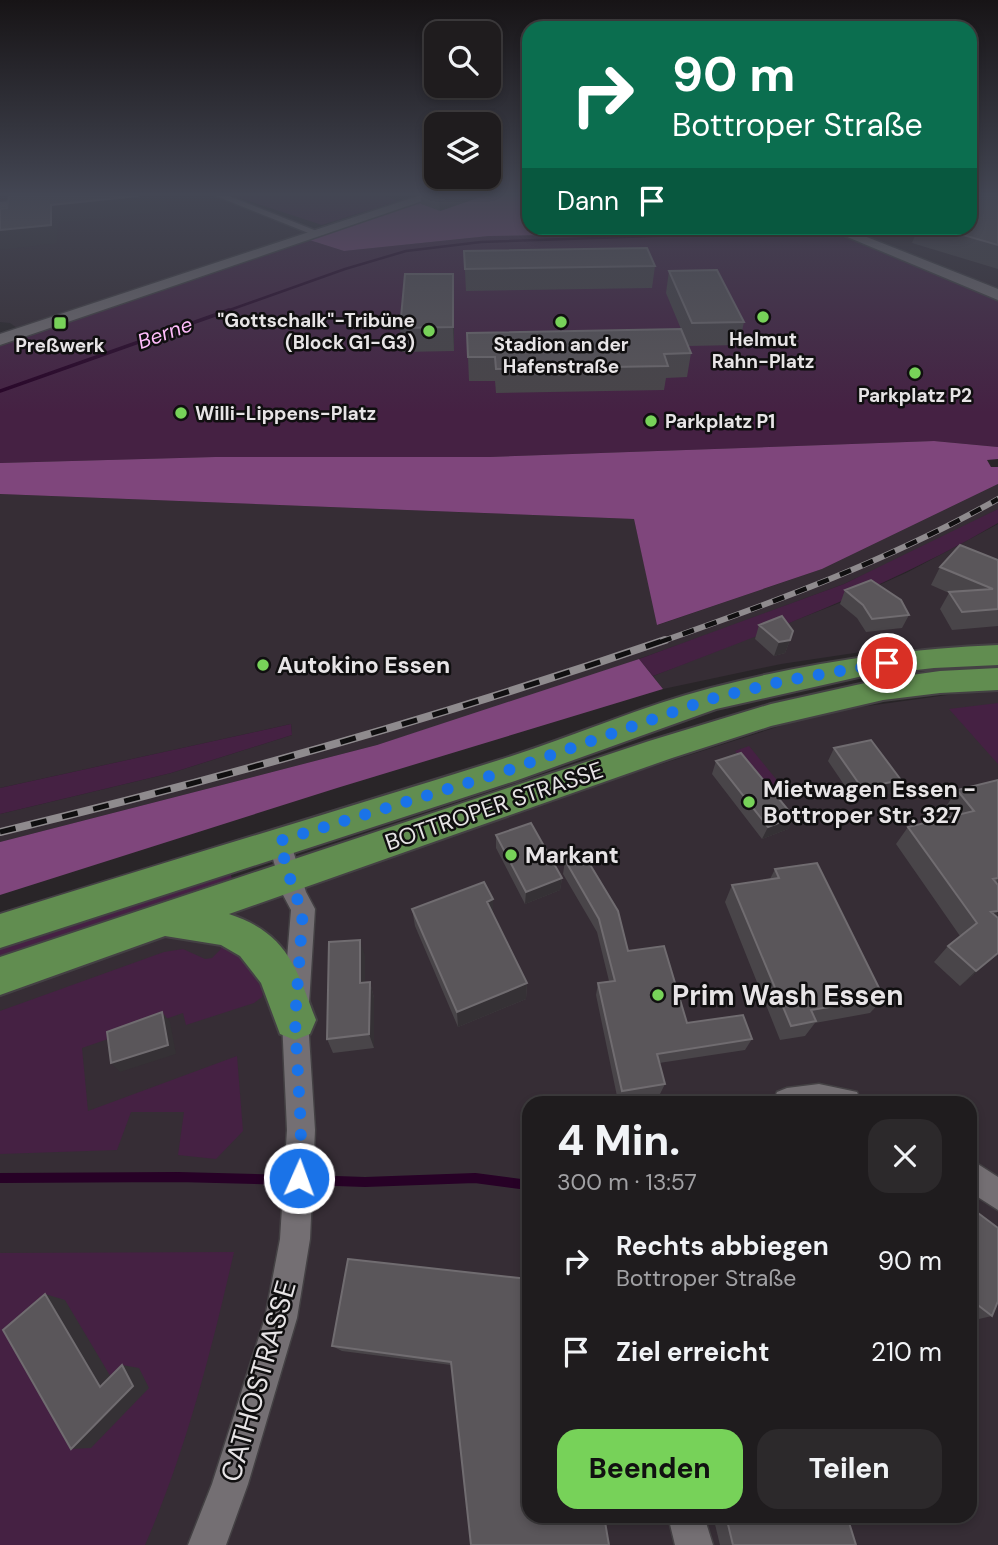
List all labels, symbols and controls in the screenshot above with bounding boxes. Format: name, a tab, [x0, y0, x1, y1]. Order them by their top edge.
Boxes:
map controls	[424, 21, 501, 189]
button: search	[424, 21, 501, 98]
text: 90 m	[672, 42, 795, 106]
icon: right	[557, 49, 648, 140]
text: Bottroper Straße	[672, 104, 923, 146]
button: layers	[424, 112, 501, 189]
icon: arrive	[633, 182, 671, 220]
text: Dann	[557, 184, 619, 218]
place label: "Gottschalk"-Tribüne (Block G1-G3)	[217, 308, 415, 355]
marker: Helmut Rahn-Platz	[755, 309, 771, 325]
water label: Berne	[134, 310, 196, 356]
marker: Stadion an der Hafenstraße	[553, 314, 569, 330]
marker: Preßwerk	[52, 315, 68, 331]
marker: "Gottschalk"-Tribüne (Block G1-G3)	[421, 323, 437, 339]
place label: Helmut Rahn-Platz	[712, 327, 814, 374]
place label: Stadion an der Hafenstraße	[493, 332, 629, 379]
place label: Preßwerk	[15, 333, 105, 358]
marker: Parkplatz P2	[907, 365, 923, 381]
place label: Parkplatz P2	[858, 383, 972, 408]
place label: Willi-Lippens-Platz	[195, 401, 376, 426]
marker: Willi-Lippens-Platz	[173, 405, 189, 421]
place label: Parkplatz P1	[665, 409, 775, 434]
marker: Parkplatz P1	[643, 413, 659, 429]
pin	[857, 633, 917, 693]
icon: arrive	[868, 644, 906, 682]
place label: Autokino Essen	[277, 650, 450, 680]
marker: Autokino Essen	[255, 657, 271, 673]
street label: BOTTROPER STRASSE	[381, 755, 607, 857]
place label: Mietwagen Essen - Bottroper Str. 327	[763, 774, 976, 830]
marker: Mietwagen Essen - Bottroper Str. 327	[741, 794, 757, 810]
place label: Markant	[525, 840, 619, 870]
marker: Markant	[503, 847, 519, 863]
place label: Prim Wash Essen	[672, 977, 904, 1014]
marker: Prim Wash Essen	[650, 987, 666, 1003]
text: 4 Min.	[557, 1113, 680, 1168]
button: close	[868, 1119, 942, 1193]
position arrow	[262, 1141, 336, 1215]
text: 300 m · 13:57	[557, 1167, 697, 1197]
text: Rechts abbiegen	[616, 1229, 829, 1263]
icon: right	[557, 1242, 595, 1280]
text: 90 m	[878, 1244, 942, 1278]
text: Bottroper Straße	[616, 1263, 796, 1293]
street label: CATHOSTRASSE	[212, 1276, 305, 1486]
icon: arrive	[557, 1333, 595, 1371]
text: Ziel erreicht	[616, 1335, 769, 1369]
text: 210 m	[871, 1335, 942, 1369]
button: Beenden	[557, 1429, 743, 1509]
button: Teilen	[757, 1429, 942, 1509]

